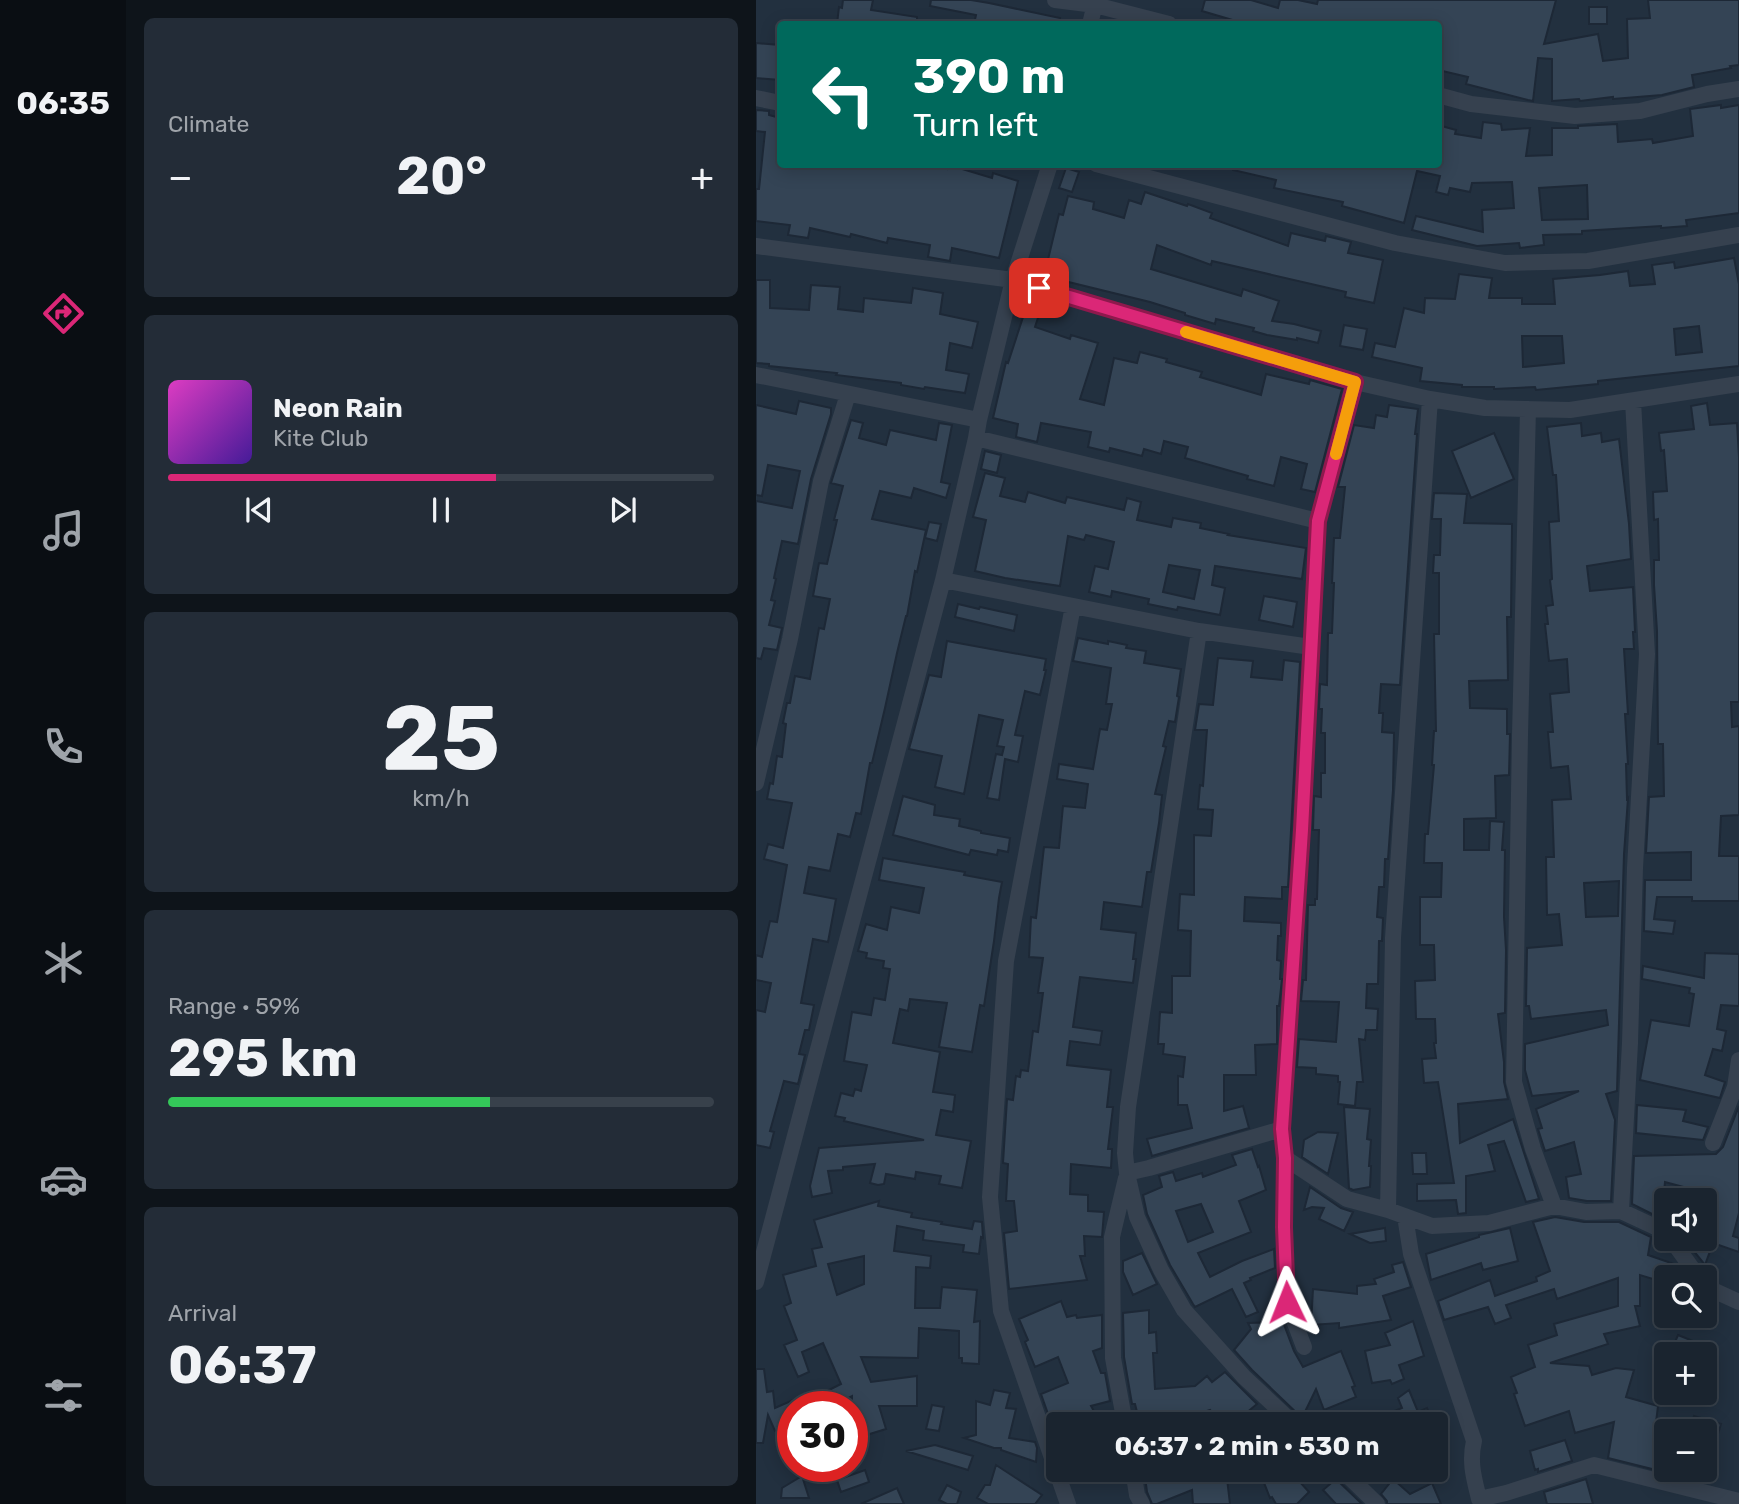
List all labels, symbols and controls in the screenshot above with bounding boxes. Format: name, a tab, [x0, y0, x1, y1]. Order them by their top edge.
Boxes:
text: 390 m	[913, 47, 1065, 105]
icon: left	[798, 49, 889, 140]
text: 06:35	[16, 84, 110, 122]
text: Turn left	[913, 106, 1038, 144]
text: Climate	[168, 110, 249, 138]
text: 20°	[396, 145, 487, 207]
text: −	[168, 154, 193, 200]
text: +	[690, 154, 714, 200]
pin	[1009, 258, 1069, 318]
icon: arrive	[1020, 269, 1058, 307]
icon: directions	[39, 289, 88, 338]
text: Neon Rain	[273, 393, 403, 424]
text: Kite Club	[273, 424, 368, 452]
icon: previous	[240, 491, 278, 529]
icon: pause	[422, 491, 460, 529]
icon: next	[604, 491, 642, 529]
icon: music	[39, 506, 88, 555]
text: 25	[382, 684, 500, 792]
icon: phone	[39, 722, 88, 771]
text: km/h	[412, 784, 470, 812]
icon: climate	[39, 938, 88, 987]
text: Range · 59%	[168, 992, 300, 1020]
text: 295 km	[168, 1027, 358, 1089]
icon: car	[39, 1155, 88, 1204]
map controls	[1654, 1188, 1717, 1482]
button: sound	[1654, 1188, 1717, 1251]
position arrow	[1250, 1265, 1324, 1339]
button: search	[1654, 1265, 1717, 1328]
text: Arrival	[168, 1299, 237, 1327]
text: 06:37	[168, 1334, 316, 1396]
button: +	[1654, 1342, 1717, 1405]
icon: filters	[39, 1371, 88, 1420]
speed limit sign: 30	[777, 1391, 868, 1482]
button: −	[1654, 1419, 1717, 1482]
text: 06:37 · 2 min · 530 m	[1115, 1431, 1379, 1462]

